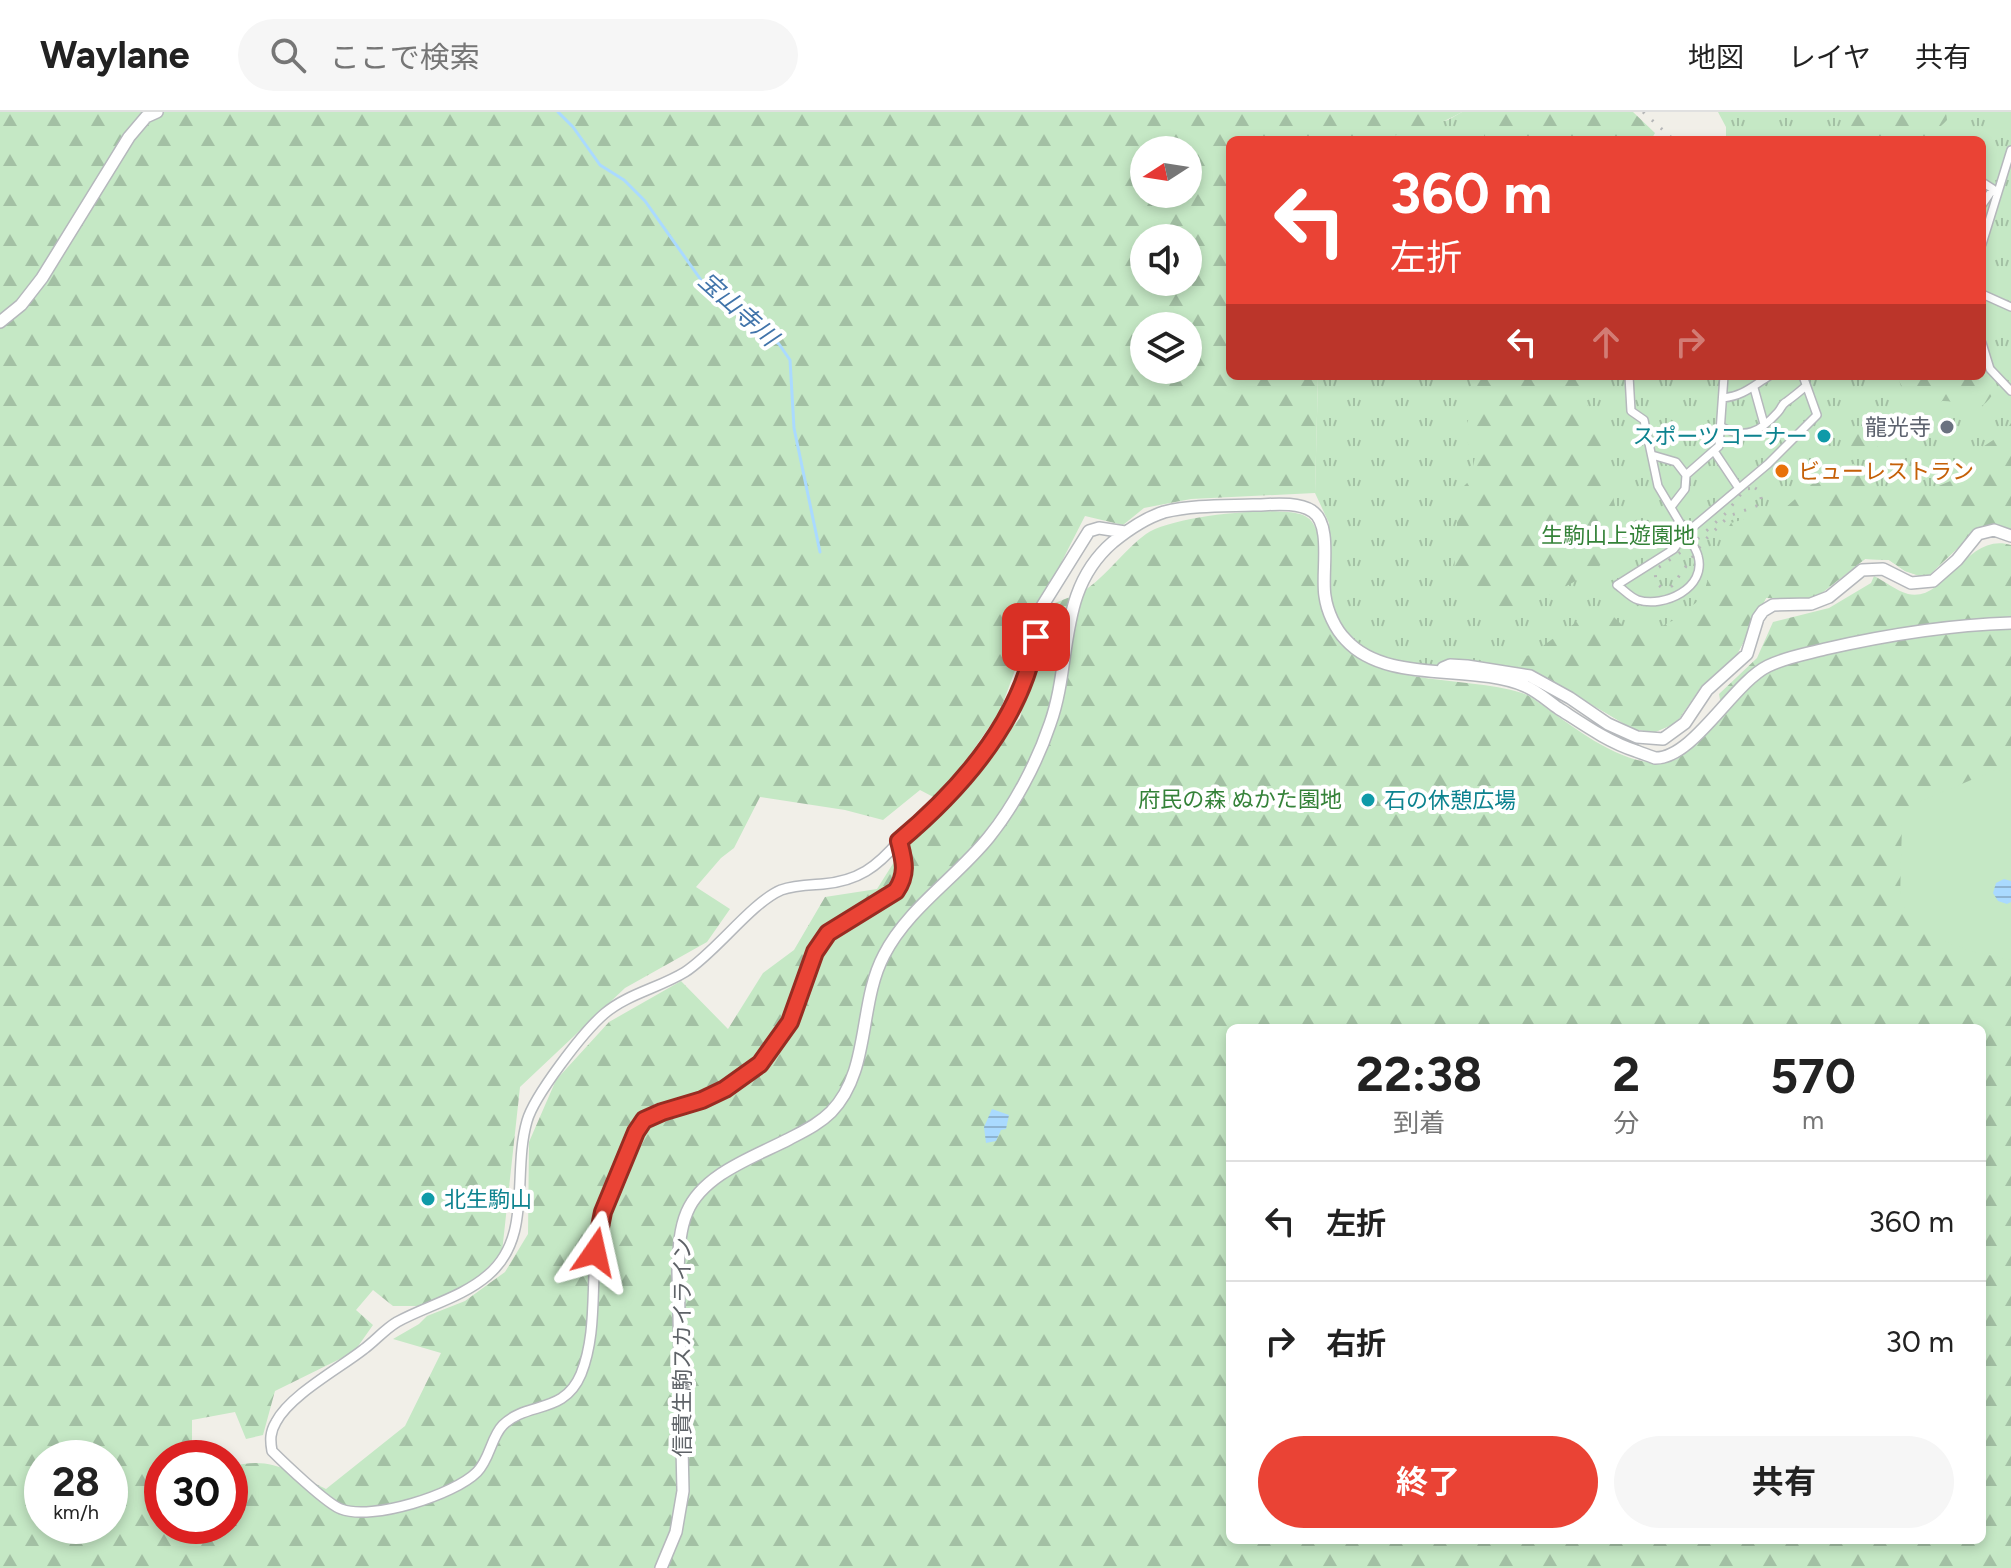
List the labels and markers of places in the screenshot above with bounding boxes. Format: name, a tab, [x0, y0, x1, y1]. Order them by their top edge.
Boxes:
place label: 龍光寺	[1865, 414, 1931, 441]
marker: 龍光寺	[1938, 418, 1956, 436]
place label: スポーツコーナー	[1632, 423, 1808, 450]
marker: スポーツコーナー	[1815, 427, 1833, 445]
place label: ビューレストラン	[1798, 458, 1974, 485]
marker: ビューレストラン	[1773, 462, 1791, 480]
pin	[1002, 603, 1070, 671]
place label: 石の休憩広場	[1384, 787, 1516, 814]
marker: 石の休憩広場	[1359, 791, 1377, 809]
place label: 北生駒山	[444, 1186, 532, 1213]
marker: 北生駒山	[419, 1190, 437, 1208]

